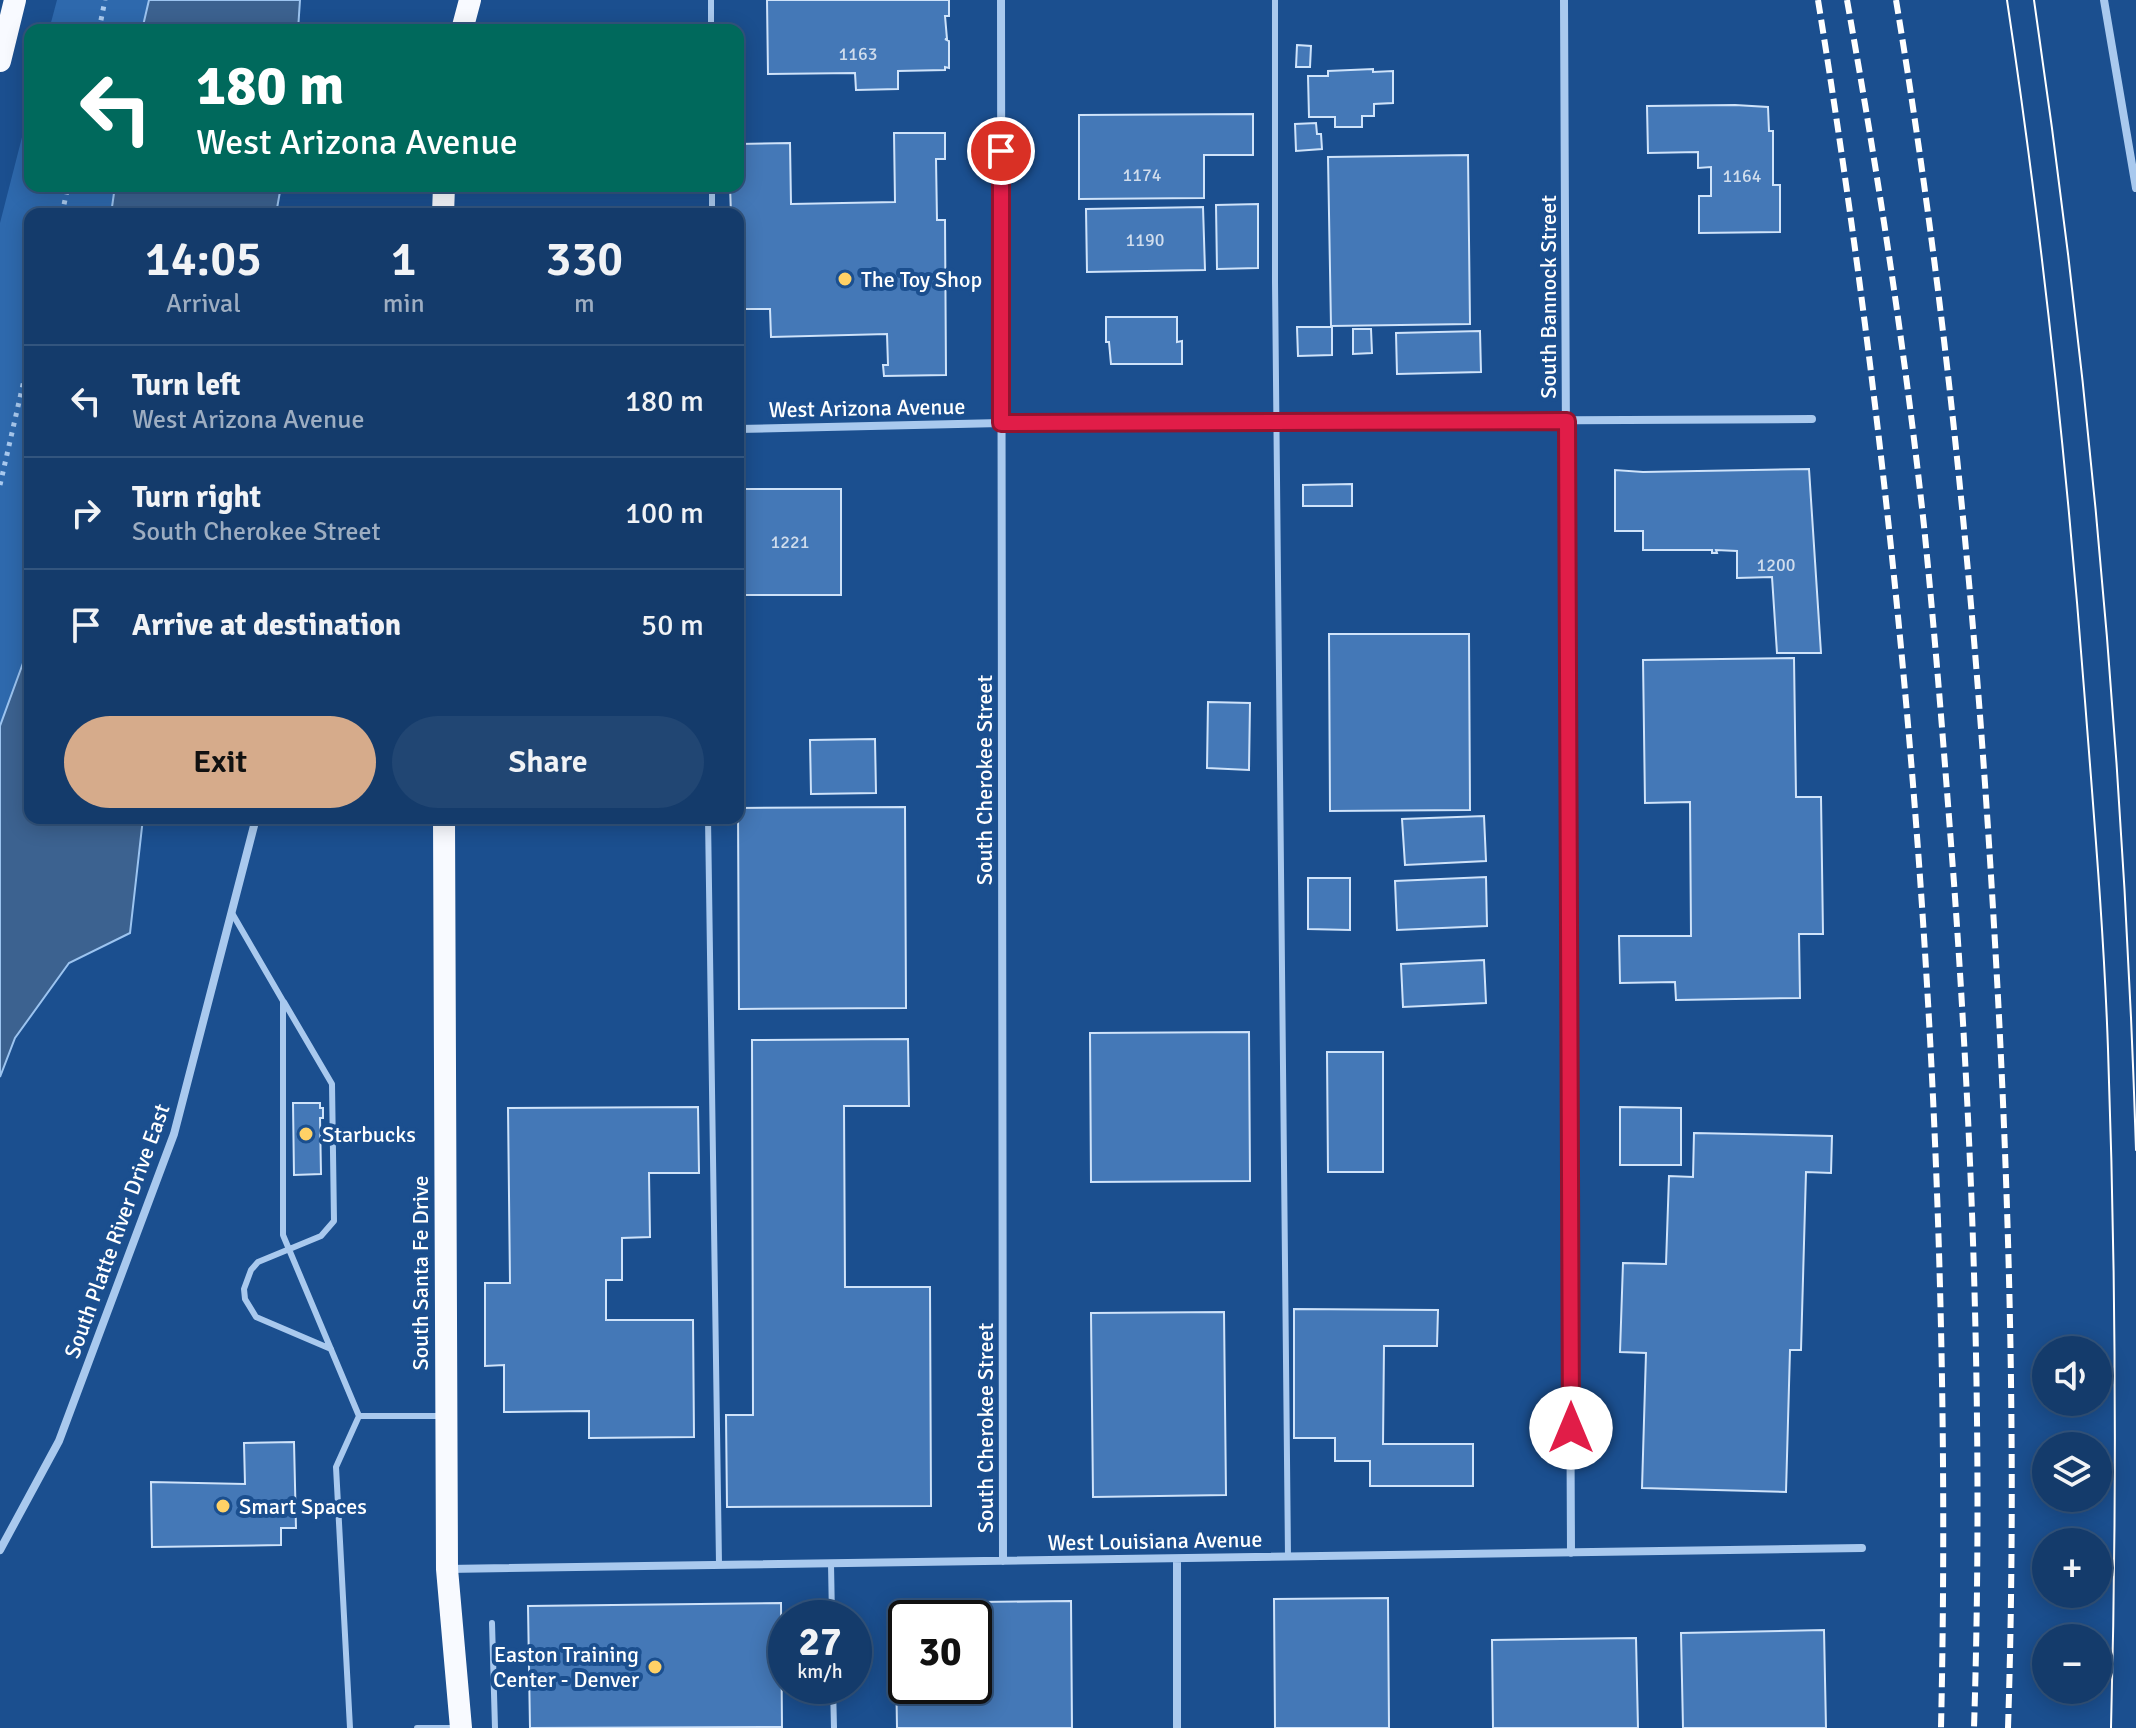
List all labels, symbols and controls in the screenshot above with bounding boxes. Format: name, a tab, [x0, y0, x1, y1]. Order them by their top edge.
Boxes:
house number: 1163	[839, 43, 877, 65]
text: 180 m	[196, 51, 344, 120]
icon: left	[64, 56, 168, 160]
pin	[967, 117, 1035, 185]
text: West Arizona Avenue	[196, 120, 518, 165]
icon: arrive	[979, 129, 1023, 173]
house number: 1174	[1123, 164, 1162, 186]
house number: 1164	[1723, 165, 1762, 187]
street label: South Bannock Street	[1535, 195, 1562, 399]
house number: 1190	[1126, 229, 1164, 251]
text: 14:05	[145, 230, 262, 289]
text: 1	[391, 230, 417, 289]
text: 330	[545, 230, 623, 289]
place label: The Toy Shop	[861, 266, 982, 293]
marker: The Toy Shop	[836, 270, 854, 288]
text: Arrival	[166, 288, 241, 320]
text: min	[383, 288, 425, 320]
text: m	[574, 288, 595, 320]
text: Turn left	[132, 367, 241, 404]
icon: left	[64, 379, 108, 423]
text: 180 m	[625, 383, 704, 420]
street label: West Arizona Avenue	[768, 393, 966, 423]
text: West Arizona Avenue	[132, 404, 364, 436]
text: Turn right	[132, 479, 261, 516]
icon: right	[64, 491, 108, 535]
text: 100 m	[625, 495, 704, 532]
text: South Cherokee Street	[132, 516, 381, 548]
house number: 1221	[771, 531, 809, 553]
house number: 1200	[1757, 554, 1795, 576]
icon: arrive	[64, 603, 108, 647]
text: Arrive at destination	[132, 607, 401, 644]
text: 50 m	[641, 607, 704, 644]
street label: South Cherokee Street	[971, 675, 998, 885]
button: Exit	[64, 716, 376, 808]
button: Share	[392, 716, 704, 808]
street label: South Platte River Drive East	[58, 1100, 176, 1362]
place label: Starbucks	[322, 1121, 416, 1148]
marker: Starbucks	[297, 1125, 315, 1143]
street label: South Santa Fe Drive	[407, 1175, 434, 1371]
street label: South Cherokee Street	[972, 1323, 999, 1533]
map controls	[2032, 1336, 2112, 1704]
button: sound	[2032, 1336, 2112, 1416]
position arrow	[1529, 1386, 1613, 1470]
button: layers	[2032, 1432, 2112, 1512]
place label: Smart Spaces	[239, 1493, 367, 1520]
marker: Smart Spaces	[214, 1497, 232, 1515]
street label: West Louisiana Avenue	[1047, 1526, 1263, 1556]
button: +	[2032, 1528, 2112, 1608]
speed limit sign: 30	[888, 1600, 992, 1704]
text: 27	[798, 1617, 842, 1667]
button: −	[2032, 1624, 2112, 1704]
place label: Easton Training Center - Denver	[493, 1641, 639, 1693]
marker: Easton Training Center - Denver	[646, 1658, 664, 1676]
text: km/h	[797, 1659, 843, 1684]

